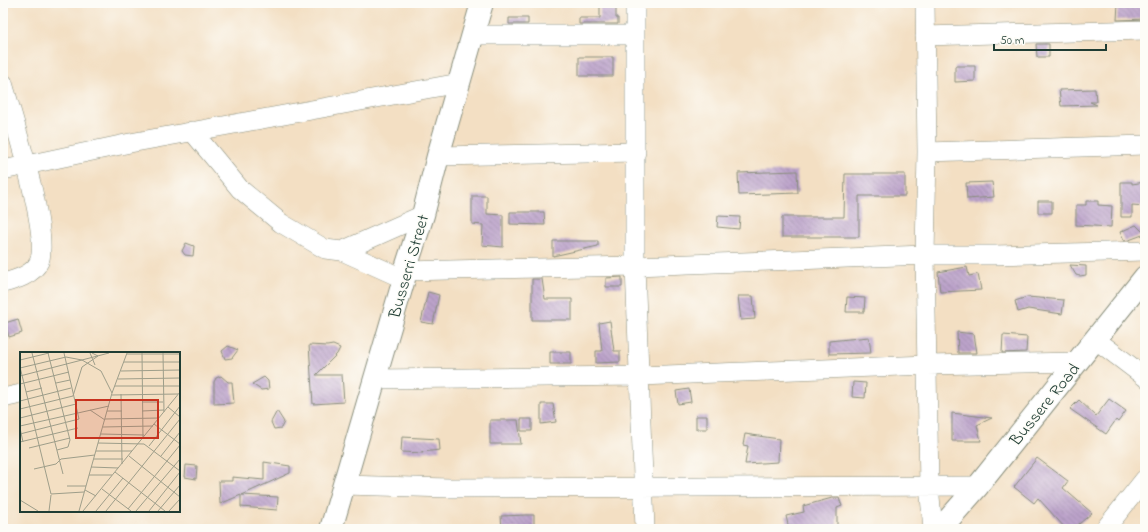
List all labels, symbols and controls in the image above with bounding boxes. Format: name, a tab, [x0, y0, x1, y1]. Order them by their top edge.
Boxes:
scale bar	[994, 26, 1106, 52]
text: 50 m	[1000, 32, 1024, 50]
street label: Busserri Street	[382, 211, 436, 322]
inset map	[20, 352, 180, 512]
street label: Bussere Road	[1003, 358, 1087, 453]

